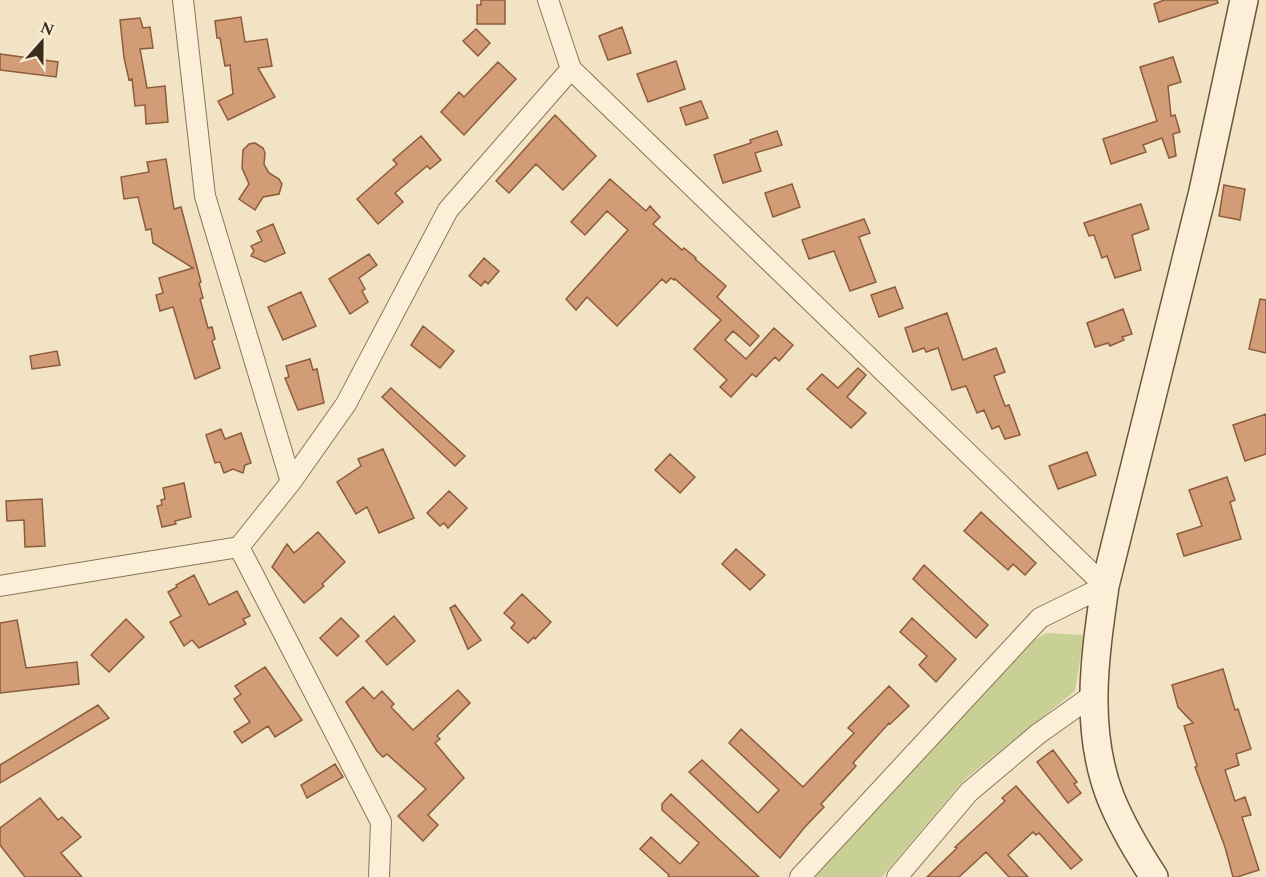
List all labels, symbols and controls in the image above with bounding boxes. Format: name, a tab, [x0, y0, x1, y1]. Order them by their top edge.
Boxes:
north arrow	[12, 12, 72, 72]
text: N	[37, 15, 57, 42]

